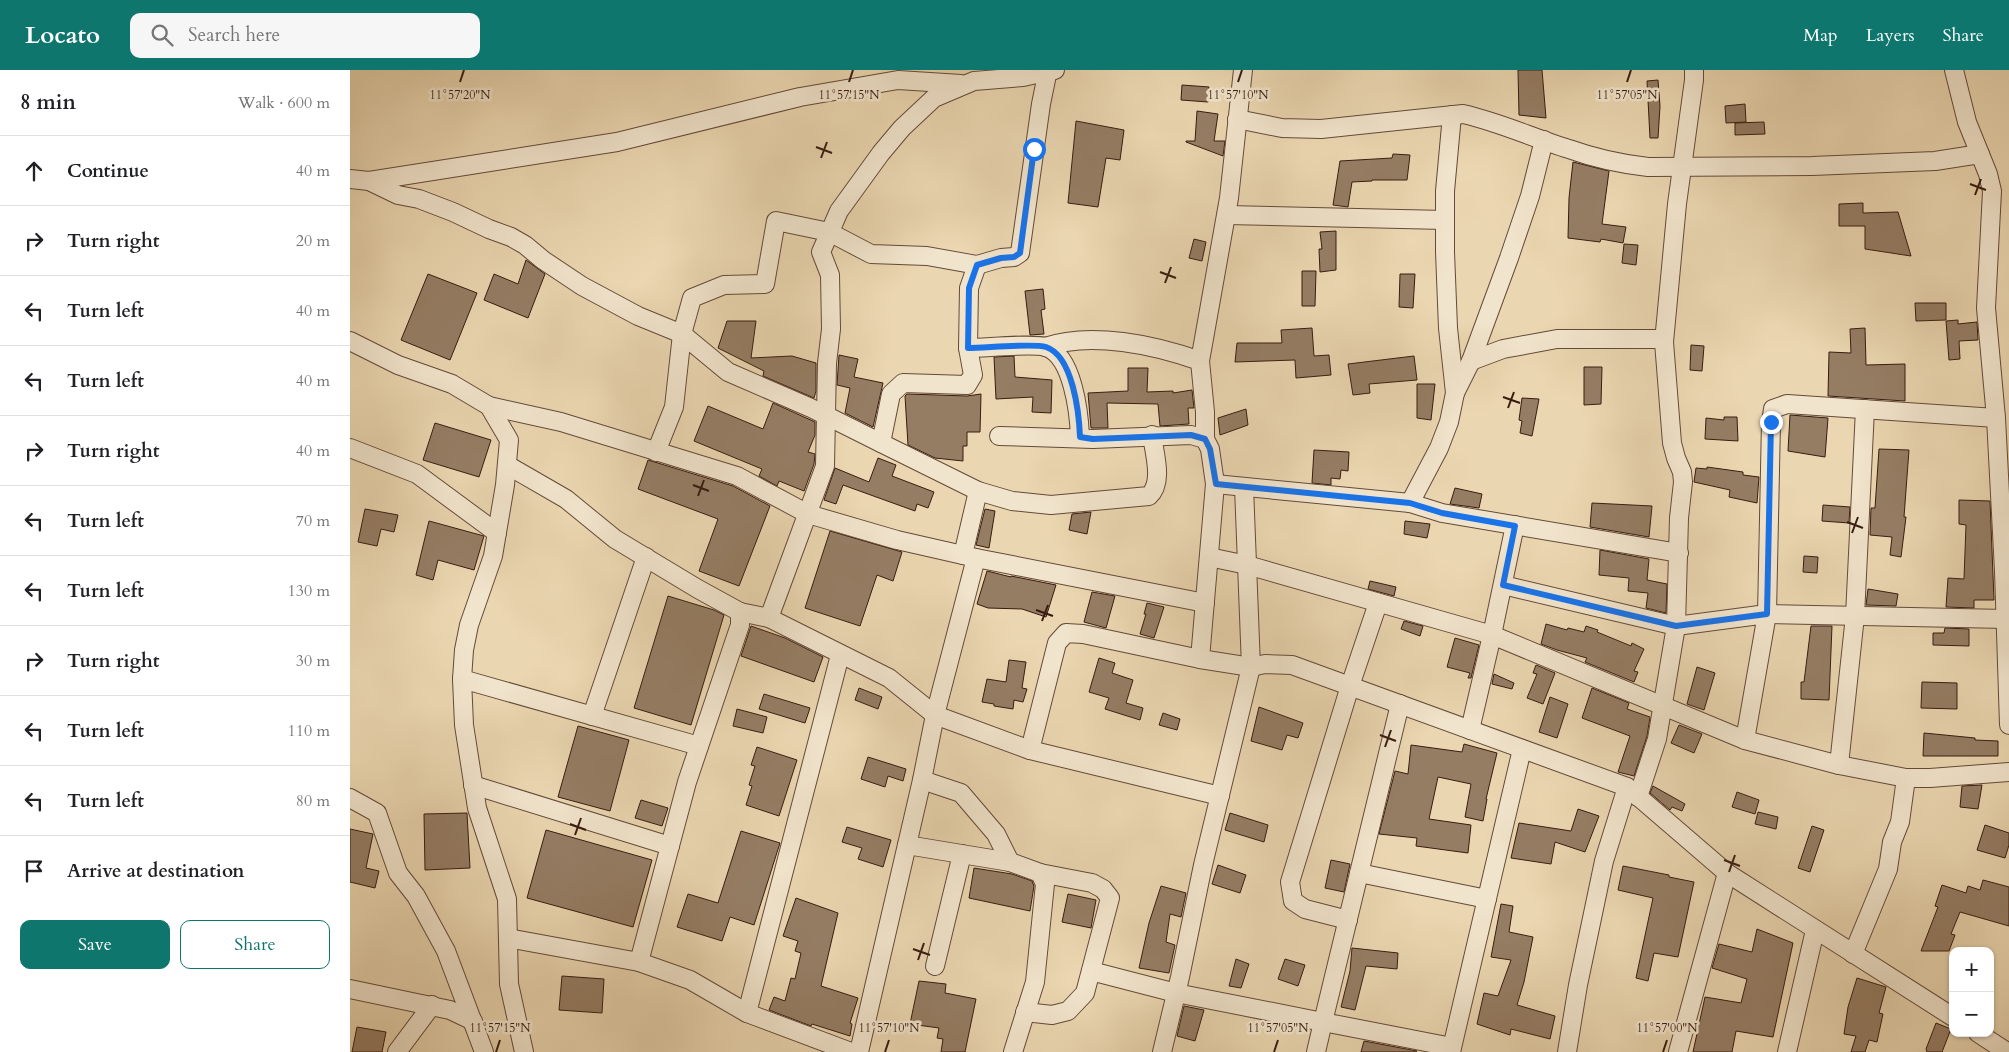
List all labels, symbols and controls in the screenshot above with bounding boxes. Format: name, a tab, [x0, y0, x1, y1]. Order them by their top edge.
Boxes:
search box	[130, 13, 480, 58]
text: Locato	[25, 19, 100, 52]
icon: search	[148, 21, 176, 49]
text: Search here	[188, 22, 280, 48]
text: Map	[1803, 23, 1838, 48]
text: Layers	[1866, 23, 1915, 48]
text: Share	[1943, 23, 1984, 48]
text: 11°57'20"N	[430, 87, 491, 103]
text: 11°57'15"N	[819, 87, 880, 103]
text: 11°57'10"N	[1208, 87, 1269, 103]
text: 11°57'05"N	[1597, 87, 1658, 103]
text: 8 min	[20, 88, 76, 117]
text: Walk · 600 m	[238, 92, 330, 114]
route start	[1023, 138, 1046, 161]
icon: ahead	[20, 157, 48, 185]
text: Continue	[67, 158, 149, 184]
text: 40 m	[296, 160, 330, 182]
icon: right	[20, 227, 48, 255]
text: Turn right	[67, 228, 159, 254]
text: 20 m	[296, 230, 330, 252]
icon: left	[20, 297, 48, 325]
text: Turn left	[67, 298, 144, 324]
text: 40 m	[296, 300, 330, 322]
icon: left	[20, 367, 48, 395]
text: Turn left	[67, 368, 144, 394]
text: 40 m	[296, 370, 330, 392]
route end	[1760, 411, 1783, 434]
icon: right	[20, 437, 48, 465]
text: Turn right	[67, 438, 159, 464]
text: 40 m	[296, 440, 330, 462]
icon: left	[20, 507, 48, 535]
text: Turn left	[67, 508, 144, 534]
text: 70 m	[296, 510, 330, 532]
icon: left	[20, 577, 48, 605]
text: Turn left	[67, 578, 144, 604]
text: 130 m	[288, 580, 330, 602]
icon: right	[20, 647, 48, 675]
text: Turn right	[67, 648, 159, 674]
text: 30 m	[296, 650, 330, 672]
icon: left	[20, 717, 48, 745]
text: Turn left	[67, 718, 144, 744]
text: 110 m	[288, 720, 330, 742]
icon: left	[20, 787, 48, 815]
text: Turn left	[67, 788, 144, 814]
text: 80 m	[296, 790, 330, 812]
icon: arrive	[20, 857, 48, 885]
text: Arrive at destination	[67, 858, 244, 884]
button: Save	[20, 920, 170, 969]
button: Share	[180, 920, 330, 969]
map controls	[1949, 947, 1994, 1037]
button: +	[1949, 947, 1994, 992]
button: −	[1949, 992, 1994, 1037]
text: 11°57'15"N	[470, 1020, 531, 1036]
text: 11°57'10"N	[859, 1020, 920, 1036]
text: 11°57'05"N	[1248, 1020, 1309, 1036]
text: 11°57'00"N	[1637, 1020, 1698, 1036]

